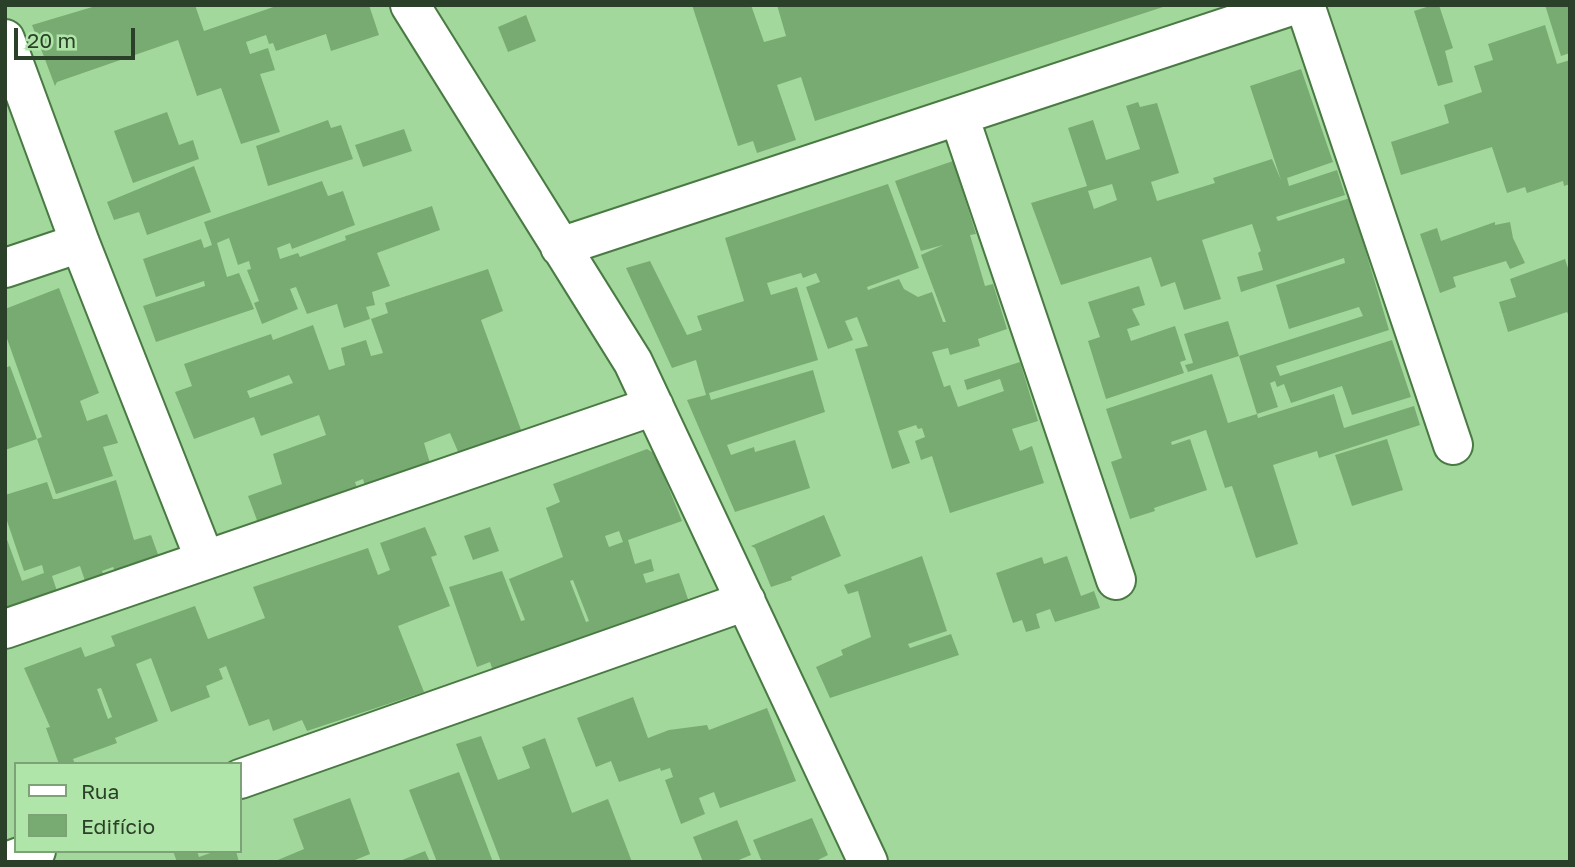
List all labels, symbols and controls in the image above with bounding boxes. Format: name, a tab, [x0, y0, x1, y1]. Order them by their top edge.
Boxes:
scale bar	[18, 14, 138, 58]
text: 20 m	[27, 27, 76, 53]
legend	[14, 762, 242, 853]
text: Rua	[81, 778, 119, 804]
text: Edifício	[81, 813, 155, 839]

